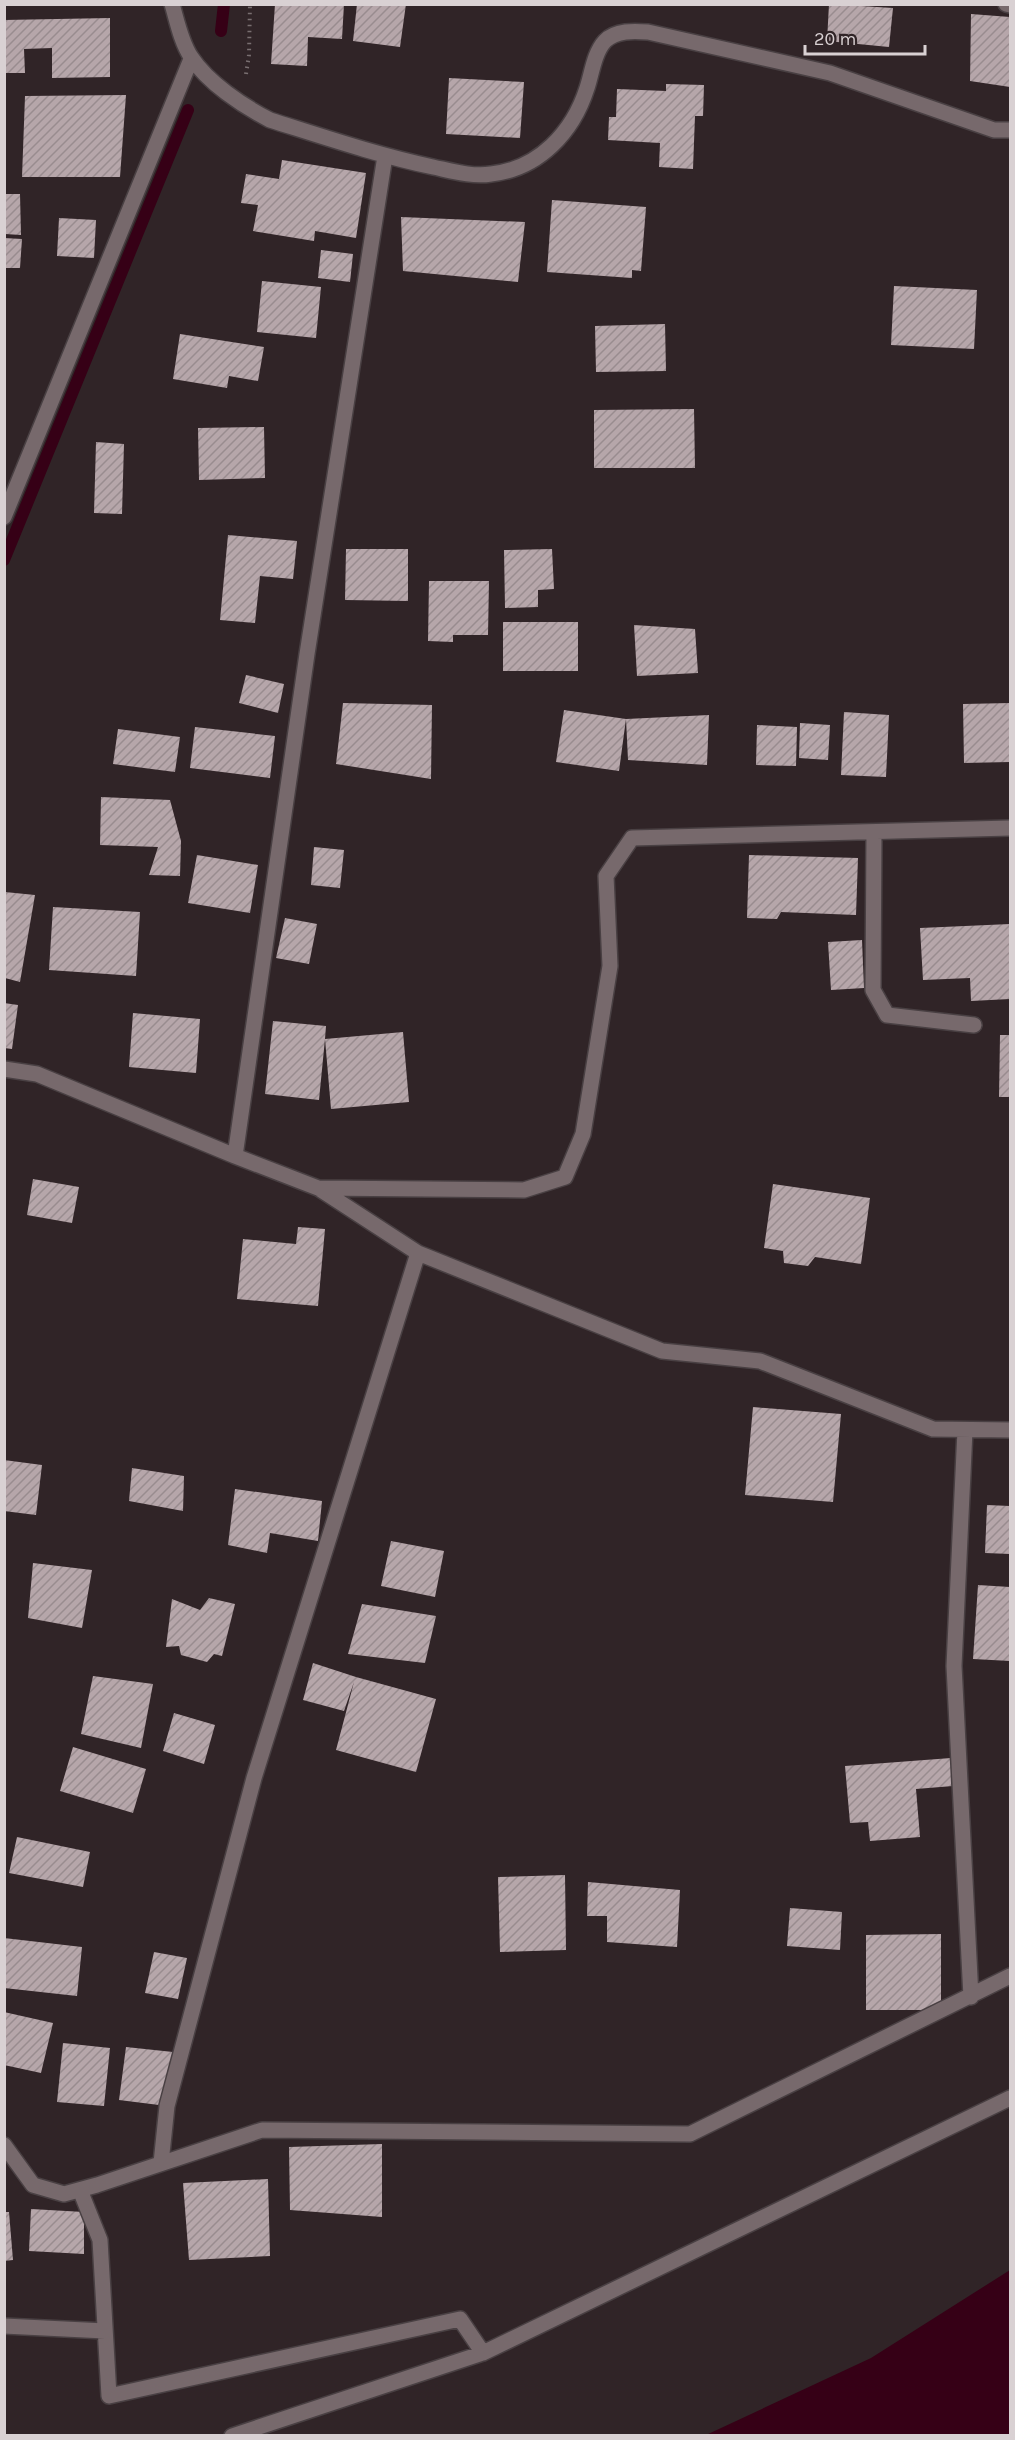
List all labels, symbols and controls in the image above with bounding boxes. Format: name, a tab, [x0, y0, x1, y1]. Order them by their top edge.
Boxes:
scale bar	[805, 18, 925, 56]
text: 20 m	[814, 28, 856, 50]

